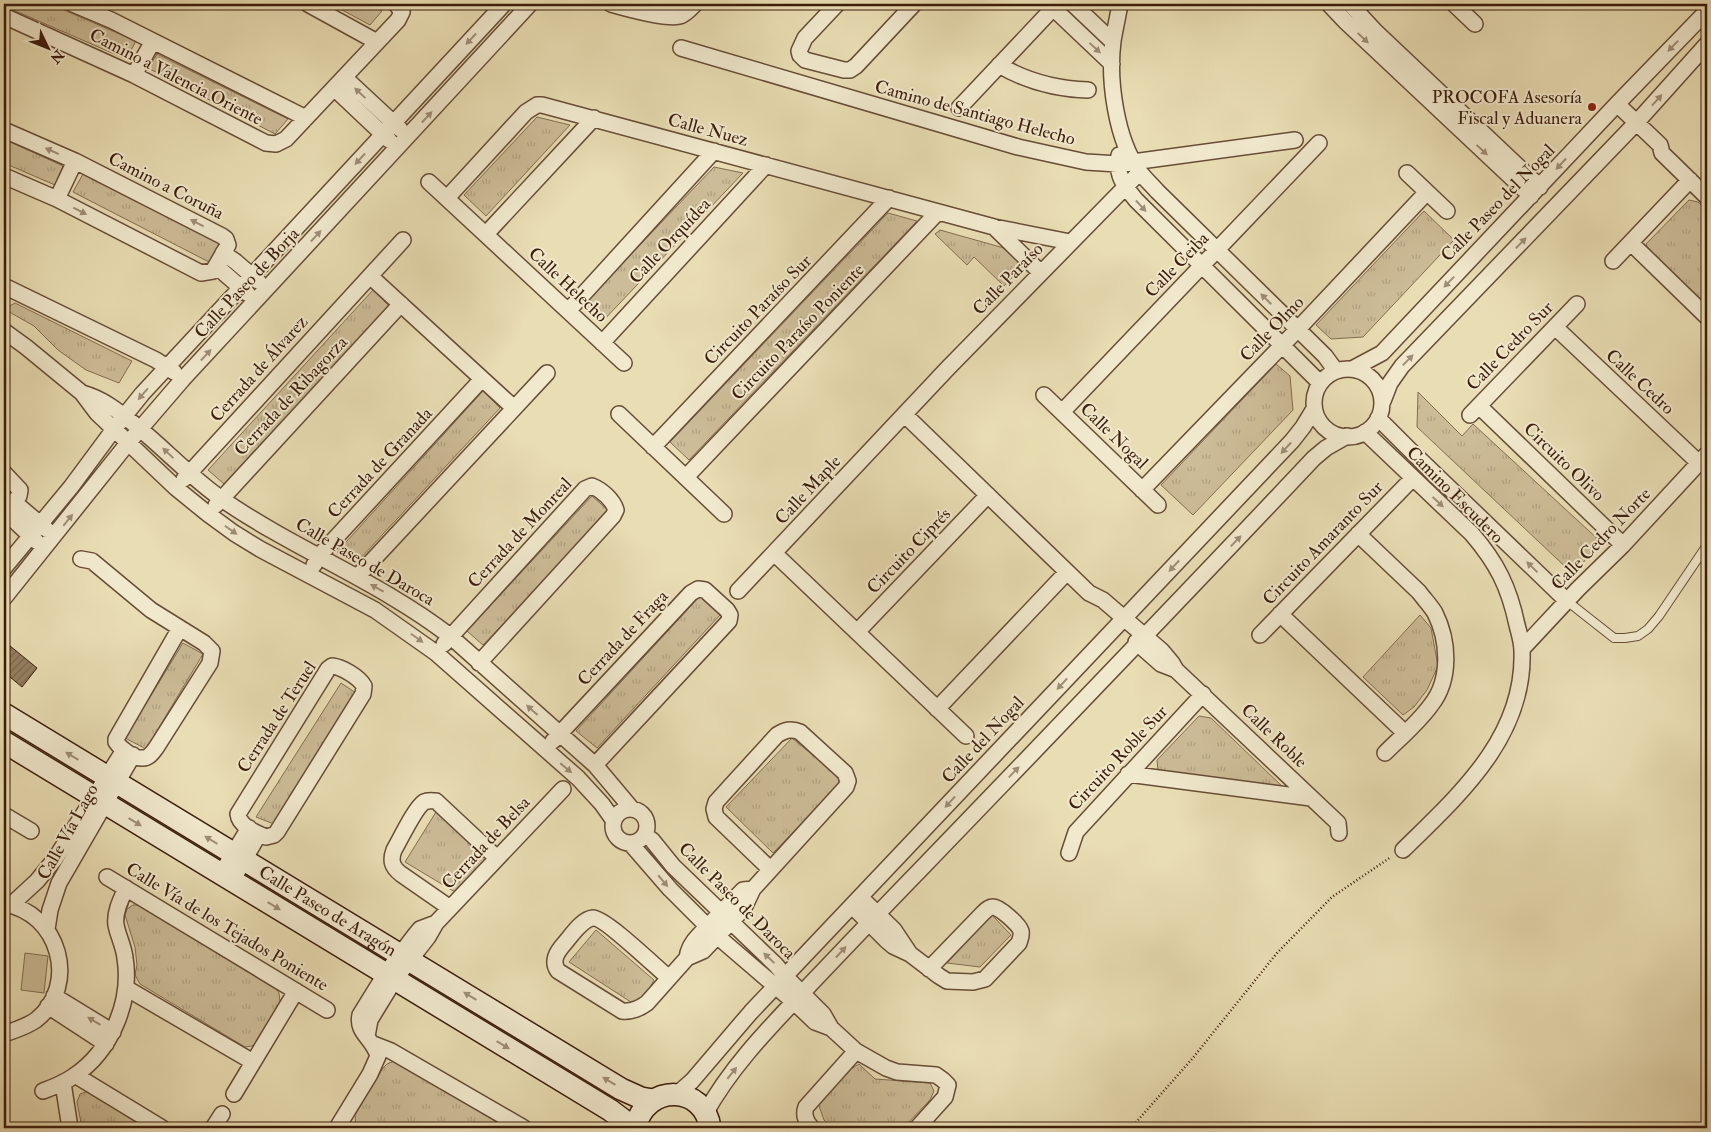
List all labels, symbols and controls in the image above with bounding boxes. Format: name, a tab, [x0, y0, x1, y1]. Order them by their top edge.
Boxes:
north arrow	[22, 22, 72, 72]
street label: Camino a Valencia Oriente	[86, 23, 267, 131]
one-way arrow	[1357, 32, 1369, 44]
one-way arrow	[465, 33, 477, 45]
one-way arrow	[1667, 40, 1679, 52]
one-way arrow	[1088, 42, 1100, 54]
text: N	[46, 45, 68, 67]
street label: Camino de Santiago Helecho	[872, 75, 1078, 151]
place label: PROCOFA Asesoría Fiscal y Aduanera	[1432, 86, 1583, 130]
one-way arrow	[355, 87, 367, 99]
one-way arrow	[1651, 95, 1663, 107]
marker: PROCOFA Asesoría Fiscal y Aduanera	[1586, 101, 1598, 113]
street label: Calle Nuez	[665, 108, 751, 152]
one-way arrow	[421, 110, 432, 123]
street label: Calle Paseo del Nogal	[1436, 139, 1560, 267]
one-way arrow	[1475, 144, 1487, 156]
one-way arrow	[45, 146, 59, 154]
street label: Camino a Coruña	[104, 147, 228, 225]
one-way arrow	[354, 152, 366, 164]
one-way arrow	[1555, 158, 1567, 170]
street label: Calle Orquídea	[624, 193, 716, 289]
one-way arrow	[1135, 199, 1147, 211]
one-way arrow	[73, 207, 87, 215]
one-way arrow	[190, 219, 205, 227]
street label: Calle Paseo de Borja	[190, 222, 305, 343]
street label: Calle Ceiba	[1140, 227, 1214, 303]
one-way arrow	[310, 230, 322, 242]
one-way arrow	[1515, 237, 1527, 249]
street label: Calle Paraíso	[968, 238, 1049, 320]
street label: Calle Helecho	[523, 242, 613, 328]
street label: Circuito Paraíso Sur	[699, 250, 817, 370]
street label: Circuito Paraíso Poniente	[727, 258, 870, 405]
one-way arrow	[1443, 276, 1455, 288]
street label: Calle Olmo	[1235, 291, 1309, 367]
one-way arrow	[1260, 293, 1272, 305]
street label: Calle Cedro Sur	[1462, 296, 1559, 396]
street label: Cerrada de Álvarez	[205, 311, 313, 427]
street label: Cerrada de Ribagorza	[229, 331, 353, 461]
street label: Calle Cedro	[1601, 344, 1679, 420]
one-way arrow	[200, 349, 212, 361]
one-way arrow	[1402, 354, 1414, 366]
one-way arrow	[137, 387, 149, 399]
street label: Calle Nogal	[1075, 398, 1153, 474]
street label: Cerrada de Granada	[323, 402, 438, 523]
street label: Circuito Olivo	[1519, 418, 1610, 507]
one-way arrow	[1280, 441, 1292, 453]
street label: Camino Escudero	[1401, 441, 1509, 549]
one-way arrow	[162, 447, 174, 459]
street label: Calle Maple	[770, 450, 846, 530]
street label: Cerrada de Monreal	[463, 473, 577, 593]
street label: Circuito Amaranto Sur	[1258, 476, 1389, 610]
street label: Calle Cedro Norte	[1546, 482, 1656, 595]
one-way arrow	[1432, 496, 1444, 508]
street label: Circuito Ciprés	[862, 503, 956, 599]
street label: Calle Paseo de Daroca	[291, 513, 439, 611]
one-way arrow	[62, 514, 73, 527]
one-way arrow	[224, 525, 238, 535]
one-way arrow	[1230, 536, 1242, 548]
one-way arrow	[1168, 559, 1180, 571]
one-way arrow	[1526, 561, 1538, 573]
one-way arrow	[370, 584, 385, 592]
street label: Cerrada de Fraga	[573, 585, 674, 691]
one-way arrow	[410, 633, 423, 643]
street label: Cerrada de Teruel	[232, 657, 322, 777]
one-way arrow	[1056, 677, 1068, 689]
street label: Calle del Nogal	[937, 691, 1030, 788]
street label: Calle Roble	[1236, 699, 1312, 773]
street label: Circuito Roble Sur	[1063, 700, 1173, 816]
one-way arrow	[527, 704, 539, 716]
one-way arrow	[66, 751, 79, 760]
one-way arrow	[559, 762, 572, 773]
one-way arrow	[1008, 766, 1020, 778]
street label: Calle Vía Lago	[32, 780, 104, 884]
street label: Cerrada de Belsa	[437, 791, 535, 894]
one-way arrow	[944, 795, 956, 807]
one-way arrow	[129, 817, 142, 826]
one-way arrow	[205, 835, 218, 844]
street label: Calle Paseo de Daroca	[673, 837, 801, 965]
street label: Calle Vía de los Tejados Poniente	[122, 857, 333, 997]
street label: Calle Paseo de Aragón	[255, 860, 401, 962]
one-way arrow	[657, 874, 668, 887]
one-way arrow	[268, 902, 281, 911]
one-way arrow	[835, 946, 847, 958]
one-way arrow	[763, 952, 775, 964]
one-way arrow	[464, 992, 477, 1001]
one-way arrow	[88, 1017, 101, 1026]
one-way arrow	[496, 1040, 509, 1049]
one-way arrow	[727, 1067, 738, 1080]
one-way arrow	[602, 1076, 615, 1085]

